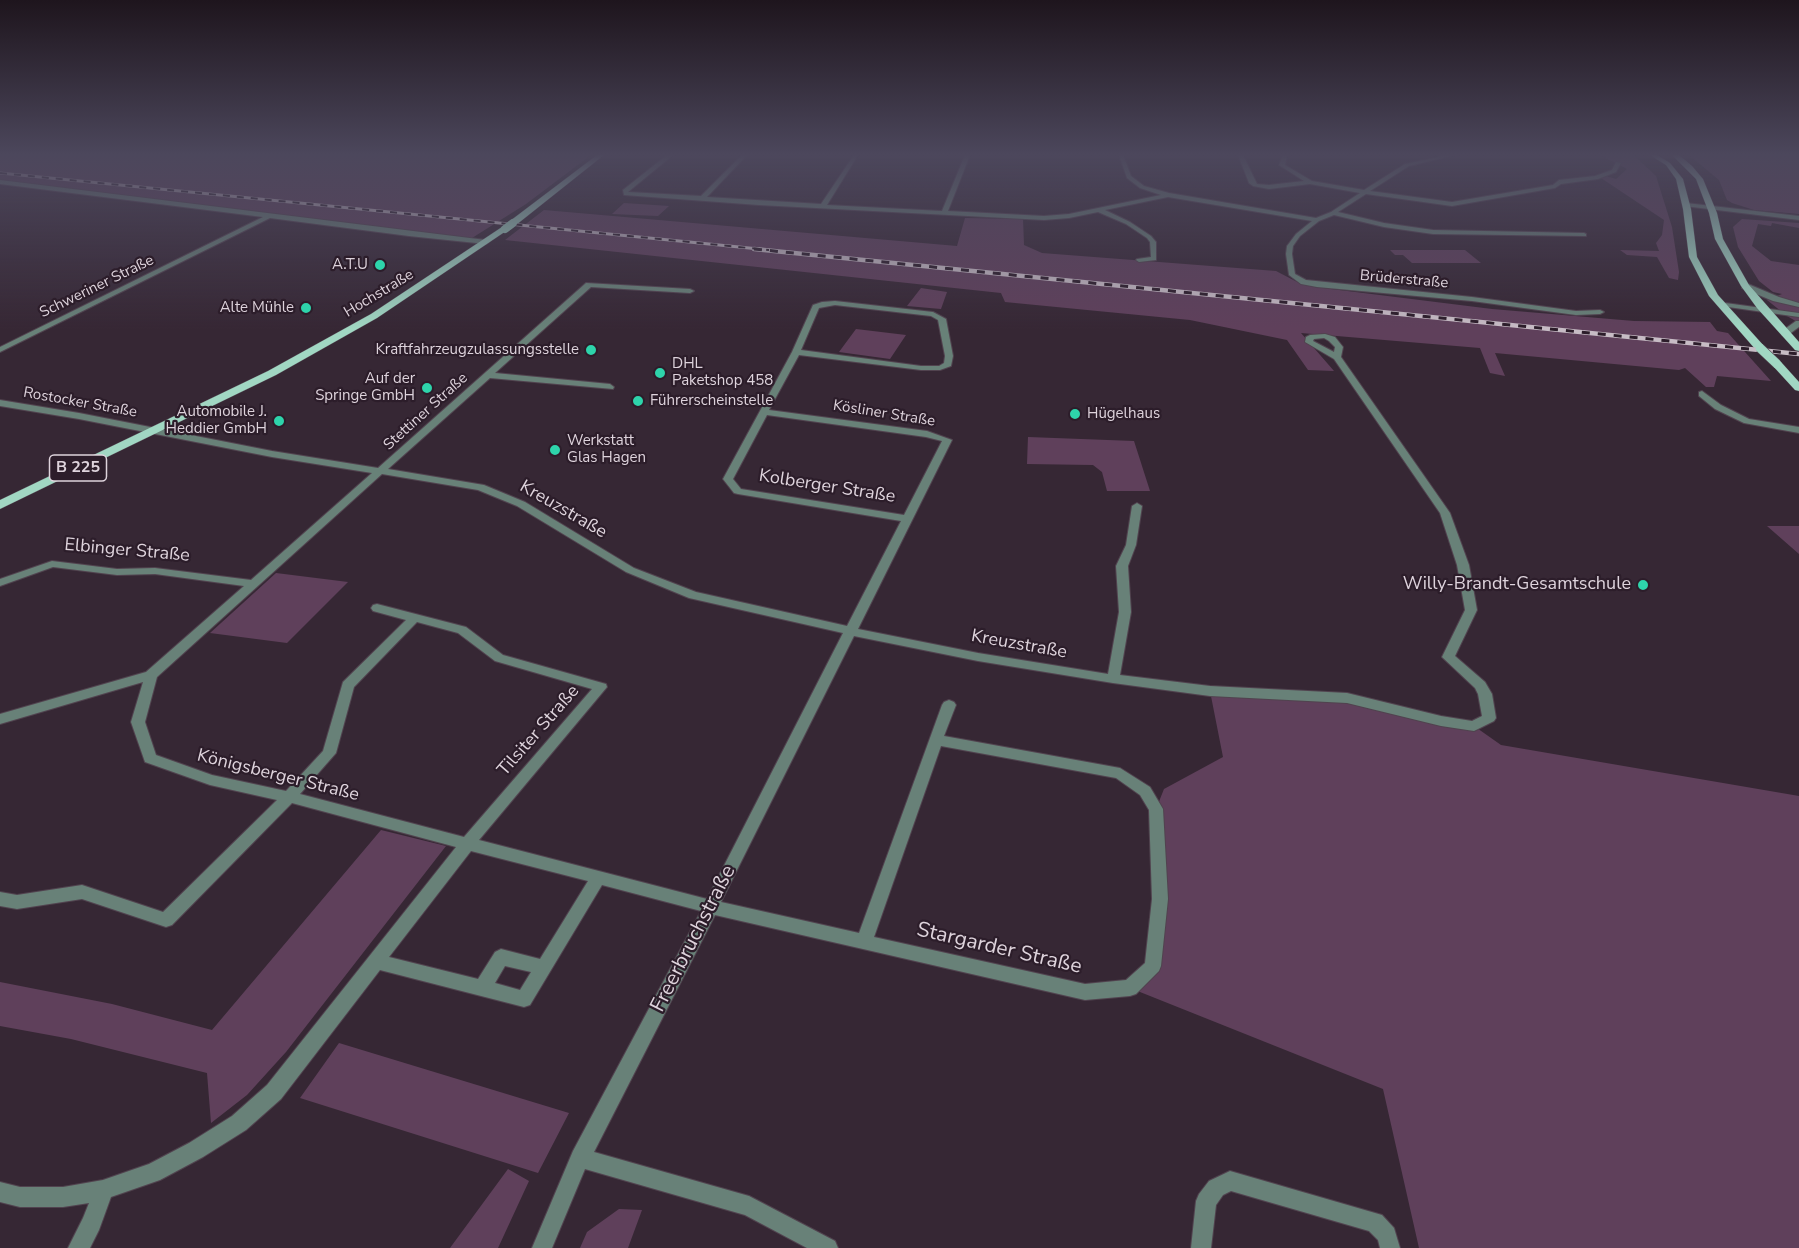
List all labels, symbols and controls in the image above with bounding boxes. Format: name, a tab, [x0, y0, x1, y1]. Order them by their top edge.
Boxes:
street label: Schweriner Straße	[37, 252, 157, 322]
place label: A.T.U	[332, 256, 368, 274]
marker: A.T.U	[373, 258, 387, 272]
street label: Hochstraße	[341, 266, 417, 322]
street label: Brüderstraße	[1359, 267, 1449, 293]
place label: Alte Mühle	[220, 299, 294, 317]
marker: Alte Mühle	[299, 301, 313, 315]
place label: Kraftfahrzeugzulassungsstelle	[375, 341, 579, 359]
marker: Kraftfahrzeugzulassungsstelle	[584, 343, 598, 357]
place label: DHL Paketshop 458	[672, 355, 773, 390]
marker: DHL Paketshop 458	[653, 366, 667, 380]
place label: Auf der Springe GmbH	[315, 370, 415, 405]
street label: Stettiner Straße	[380, 370, 472, 454]
marker: Auf der Springe GmbH	[420, 381, 434, 395]
street label: Rostocker Straße	[22, 384, 138, 422]
place label: Führerscheinstelle	[650, 392, 773, 410]
marker: Führerscheinstelle	[631, 394, 645, 408]
street label: Kösliner Straße	[832, 397, 936, 431]
place label: Automobile J. Heddier GmbH	[166, 403, 267, 438]
place label: Hügelhaus	[1087, 405, 1160, 423]
marker: Hügelhaus	[1068, 407, 1082, 421]
marker: Automobile J. Heddier GmbH	[272, 414, 286, 428]
place label: Werkstatt Glas Hagen	[567, 432, 646, 467]
marker: Werkstatt Glas Hagen	[548, 443, 562, 457]
road number: B 225	[50, 455, 106, 481]
street label: Kolberger Straße	[757, 466, 897, 508]
street label: Kreuzstraße	[516, 476, 610, 544]
street label: Elbinger Straße	[63, 535, 191, 567]
place label: Willy-Brandt-Gesamtschule	[1403, 574, 1631, 596]
marker: Willy-Brandt-Gesamtschule	[1636, 578, 1650, 592]
street label: Kreuzstraße	[969, 626, 1069, 664]
street label: Tilsiter Straße	[494, 681, 584, 781]
street label: Königsberger Straße	[195, 745, 361, 807]
street label: Freerbruchstraße	[646, 861, 742, 1017]
street label: Stargarder Straße	[914, 918, 1084, 980]

